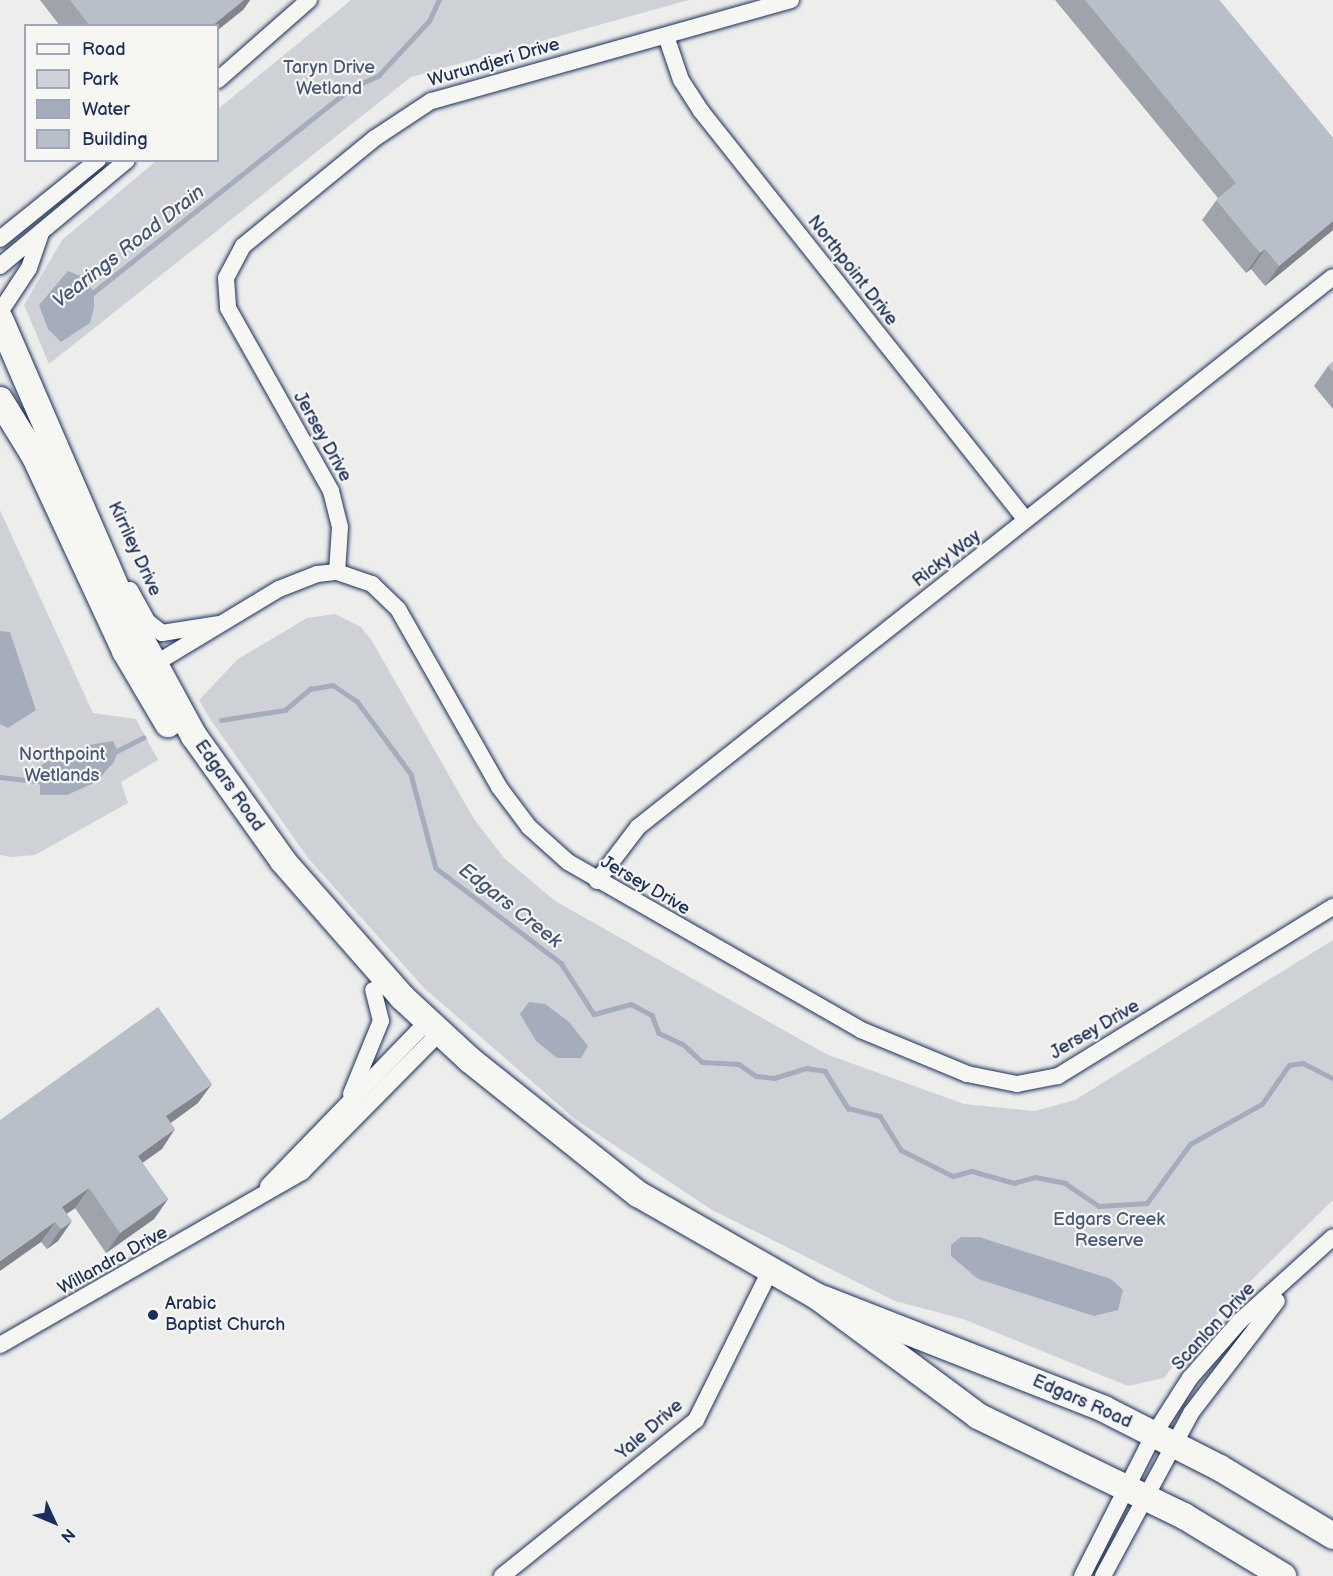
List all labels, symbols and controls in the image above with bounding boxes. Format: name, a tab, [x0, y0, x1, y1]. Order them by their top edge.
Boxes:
legend	[24, 24, 219, 162]
street label: Wurundjeri Drive	[426, 34, 562, 92]
text: Road	[82, 39, 126, 60]
park label: Taryn Drive Wetland	[283, 58, 375, 100]
text: Park	[82, 69, 118, 90]
text: Water	[82, 99, 130, 120]
text: Building	[82, 129, 148, 150]
water label: Vearings Road Drain	[48, 180, 210, 314]
street label: Northpoint Drive	[802, 212, 902, 330]
street label: Jersey Drive	[288, 388, 356, 486]
street label: Kirriley Drive	[103, 498, 165, 600]
street label: Ricky Way	[908, 525, 986, 593]
street label: Edgars Road	[190, 736, 268, 836]
park label: Northpoint Wetlands	[19, 745, 105, 788]
street label: Jersey Drive	[596, 851, 694, 921]
water label: Edgars Creek	[454, 858, 566, 954]
street label: Jersey Drive	[1046, 995, 1144, 1065]
park label: Edgars Creek Reserve	[1053, 1210, 1165, 1252]
street label: Willandra Drive	[54, 1222, 172, 1300]
street label: Scanlon Drive	[1168, 1279, 1260, 1375]
place label: Arabic Baptist Church	[165, 1294, 285, 1336]
marker: Arabic Baptist Church	[146, 1308, 160, 1322]
street label: Edgars Road	[1029, 1370, 1135, 1434]
street label: Yale Drive	[612, 1395, 688, 1465]
north arrow	[24, 1492, 84, 1552]
text: N	[56, 1524, 78, 1546]

